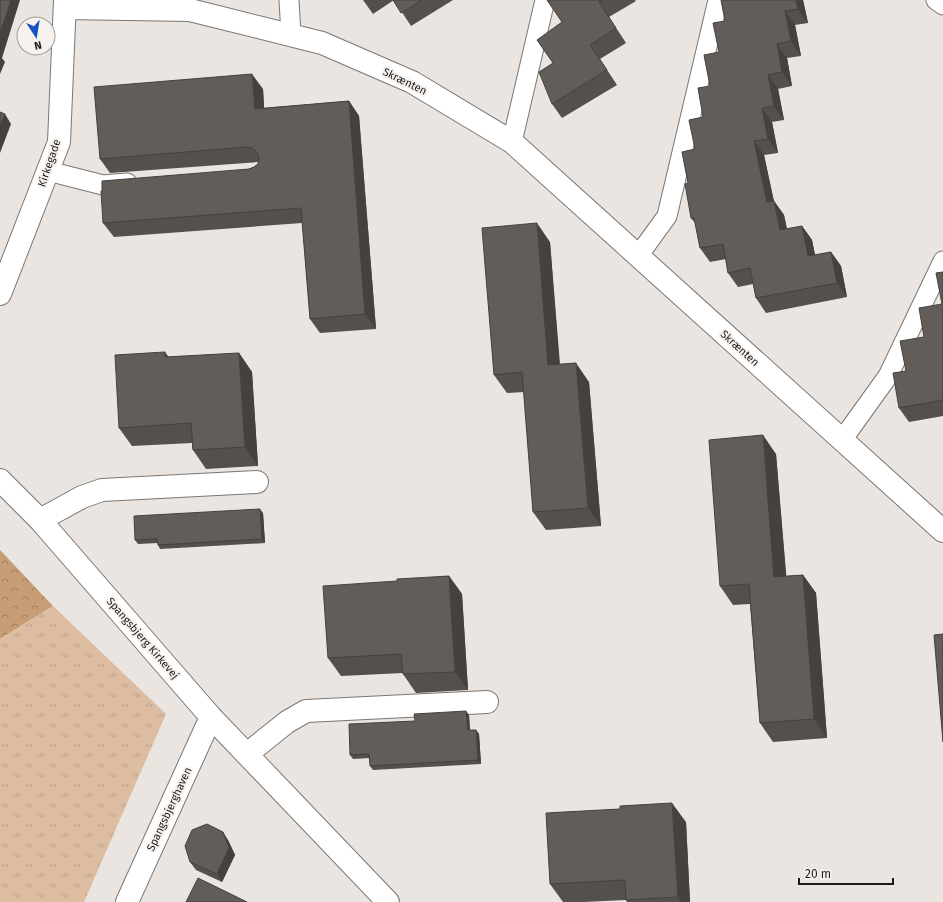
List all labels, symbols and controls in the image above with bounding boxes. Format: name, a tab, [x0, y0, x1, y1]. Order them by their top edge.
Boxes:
north arrow	[16, 16, 56, 56]
text: N	[33, 38, 43, 52]
street label: Skrænten	[381, 65, 429, 98]
street label: Kirkegade	[35, 138, 64, 189]
street label: Skrænten	[718, 328, 762, 369]
street label: Spangsbjerg Kirkevej	[104, 595, 182, 682]
street label: Spangsbjerghaven	[144, 765, 195, 853]
scale bar	[799, 860, 893, 886]
text: 20 m	[805, 867, 831, 881]

